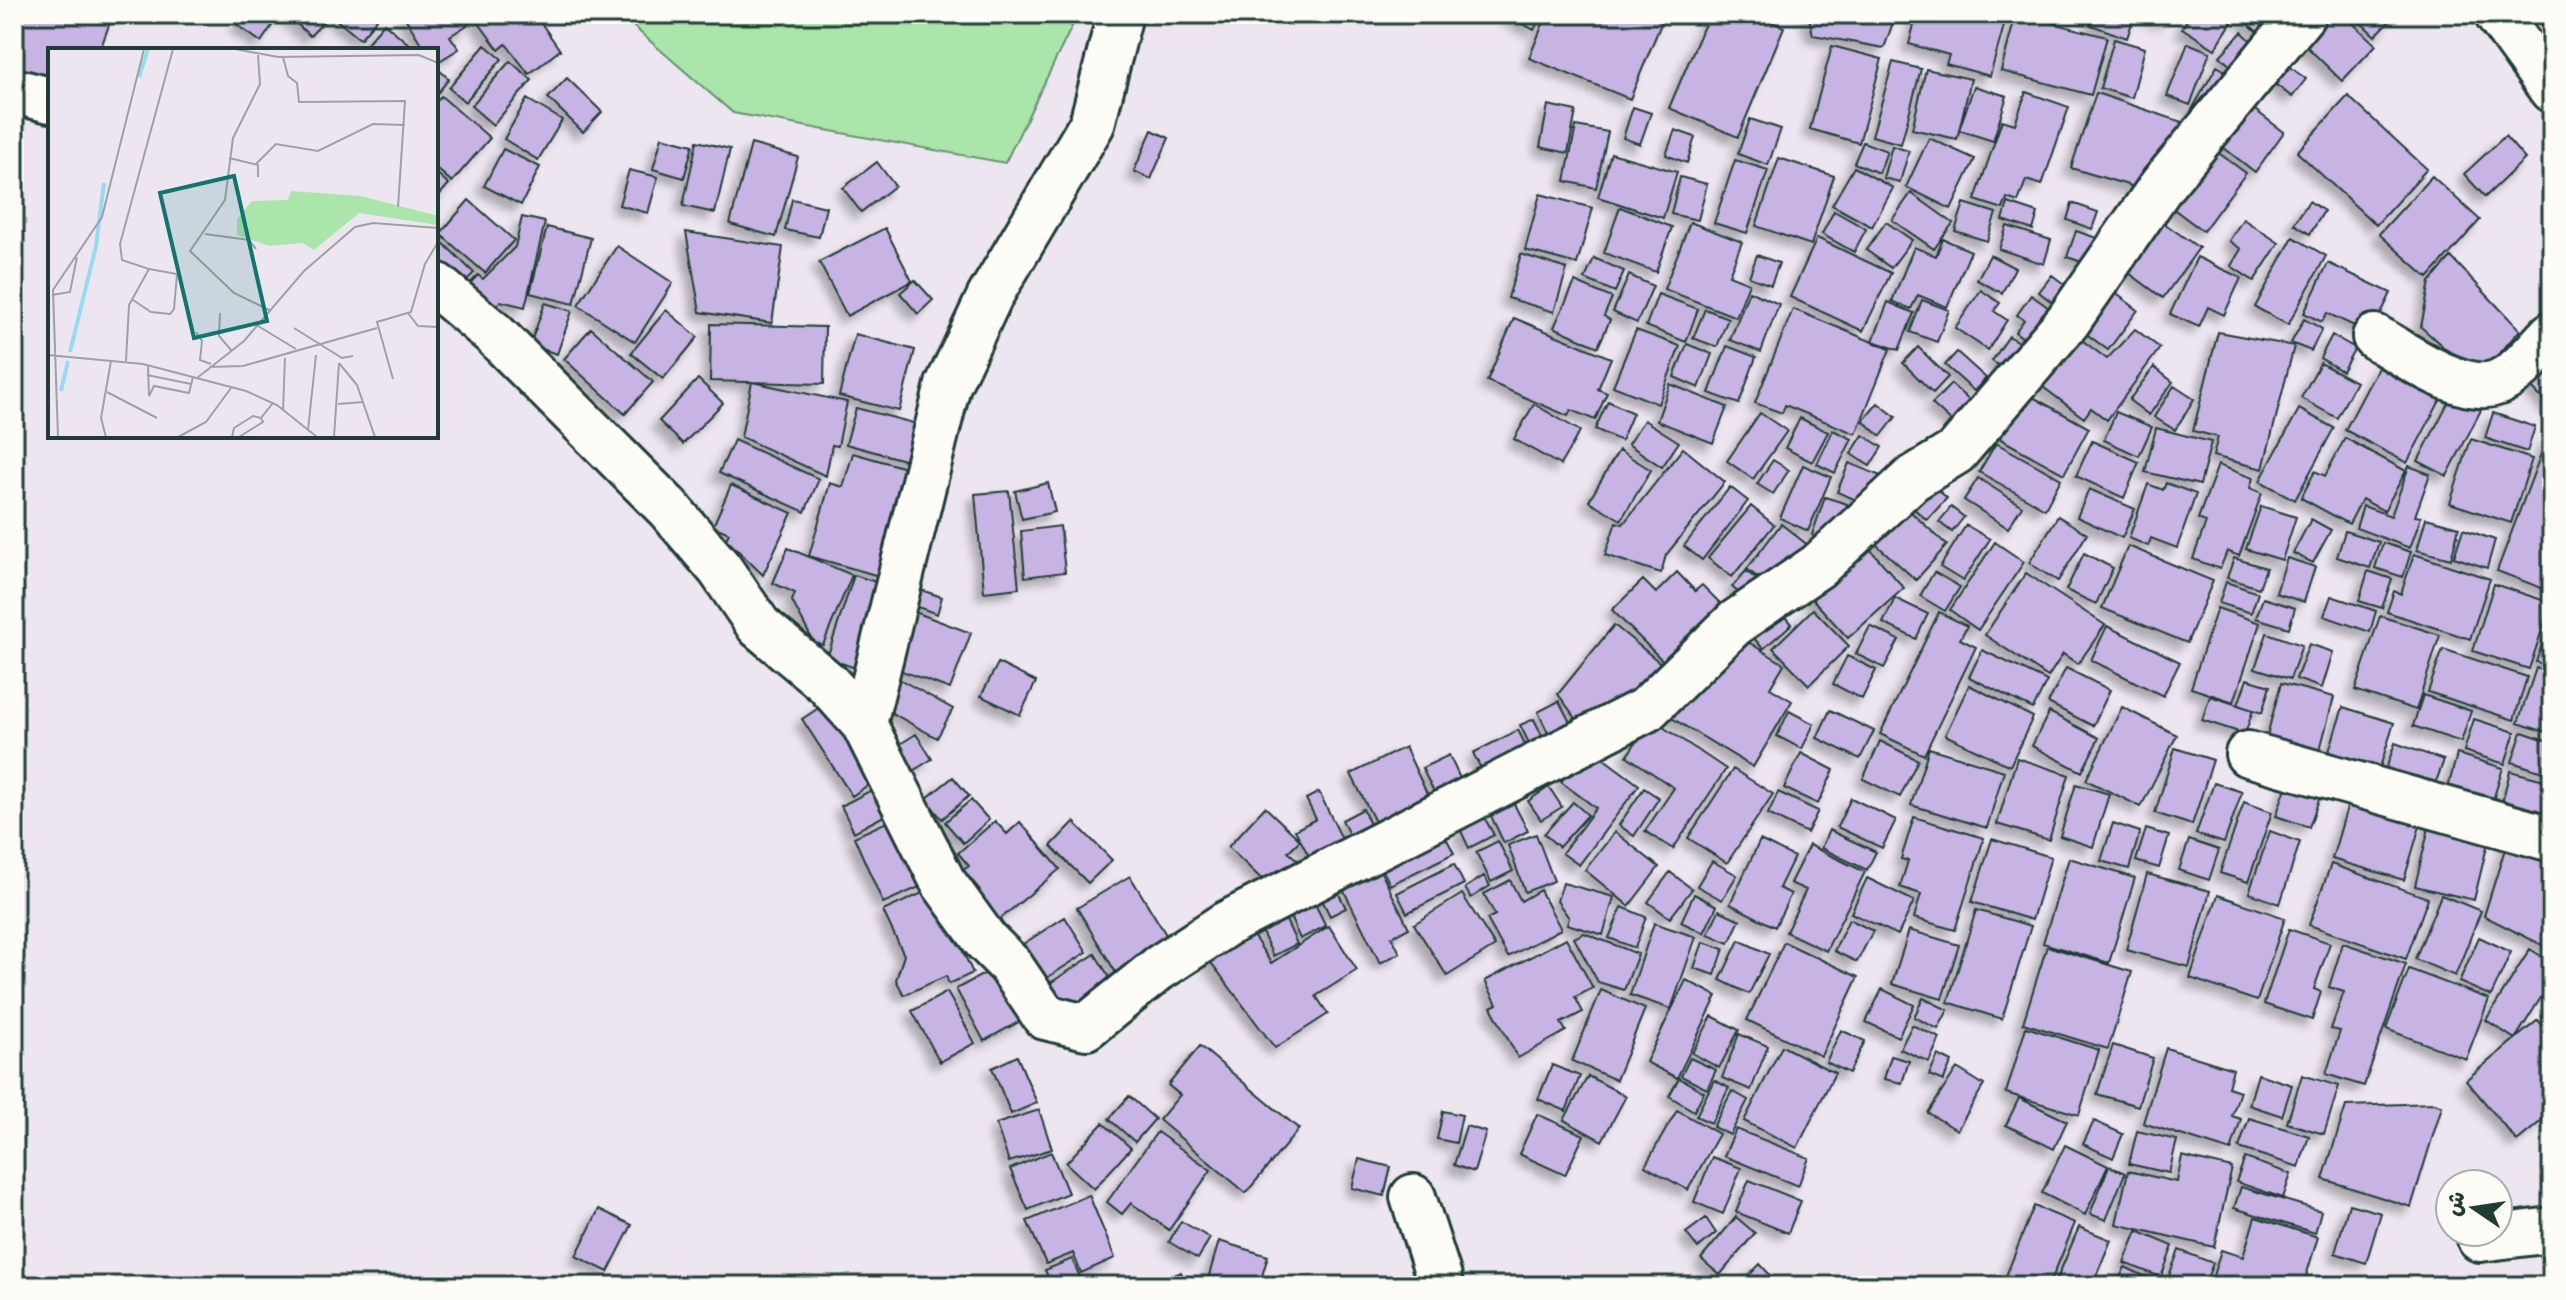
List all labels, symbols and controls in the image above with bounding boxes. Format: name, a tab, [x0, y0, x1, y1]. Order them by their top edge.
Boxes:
inset map	[48, 48, 438, 438]
north arrow	[2434, 1168, 2514, 1248]
text: ش	[2440, 1189, 2472, 1219]

